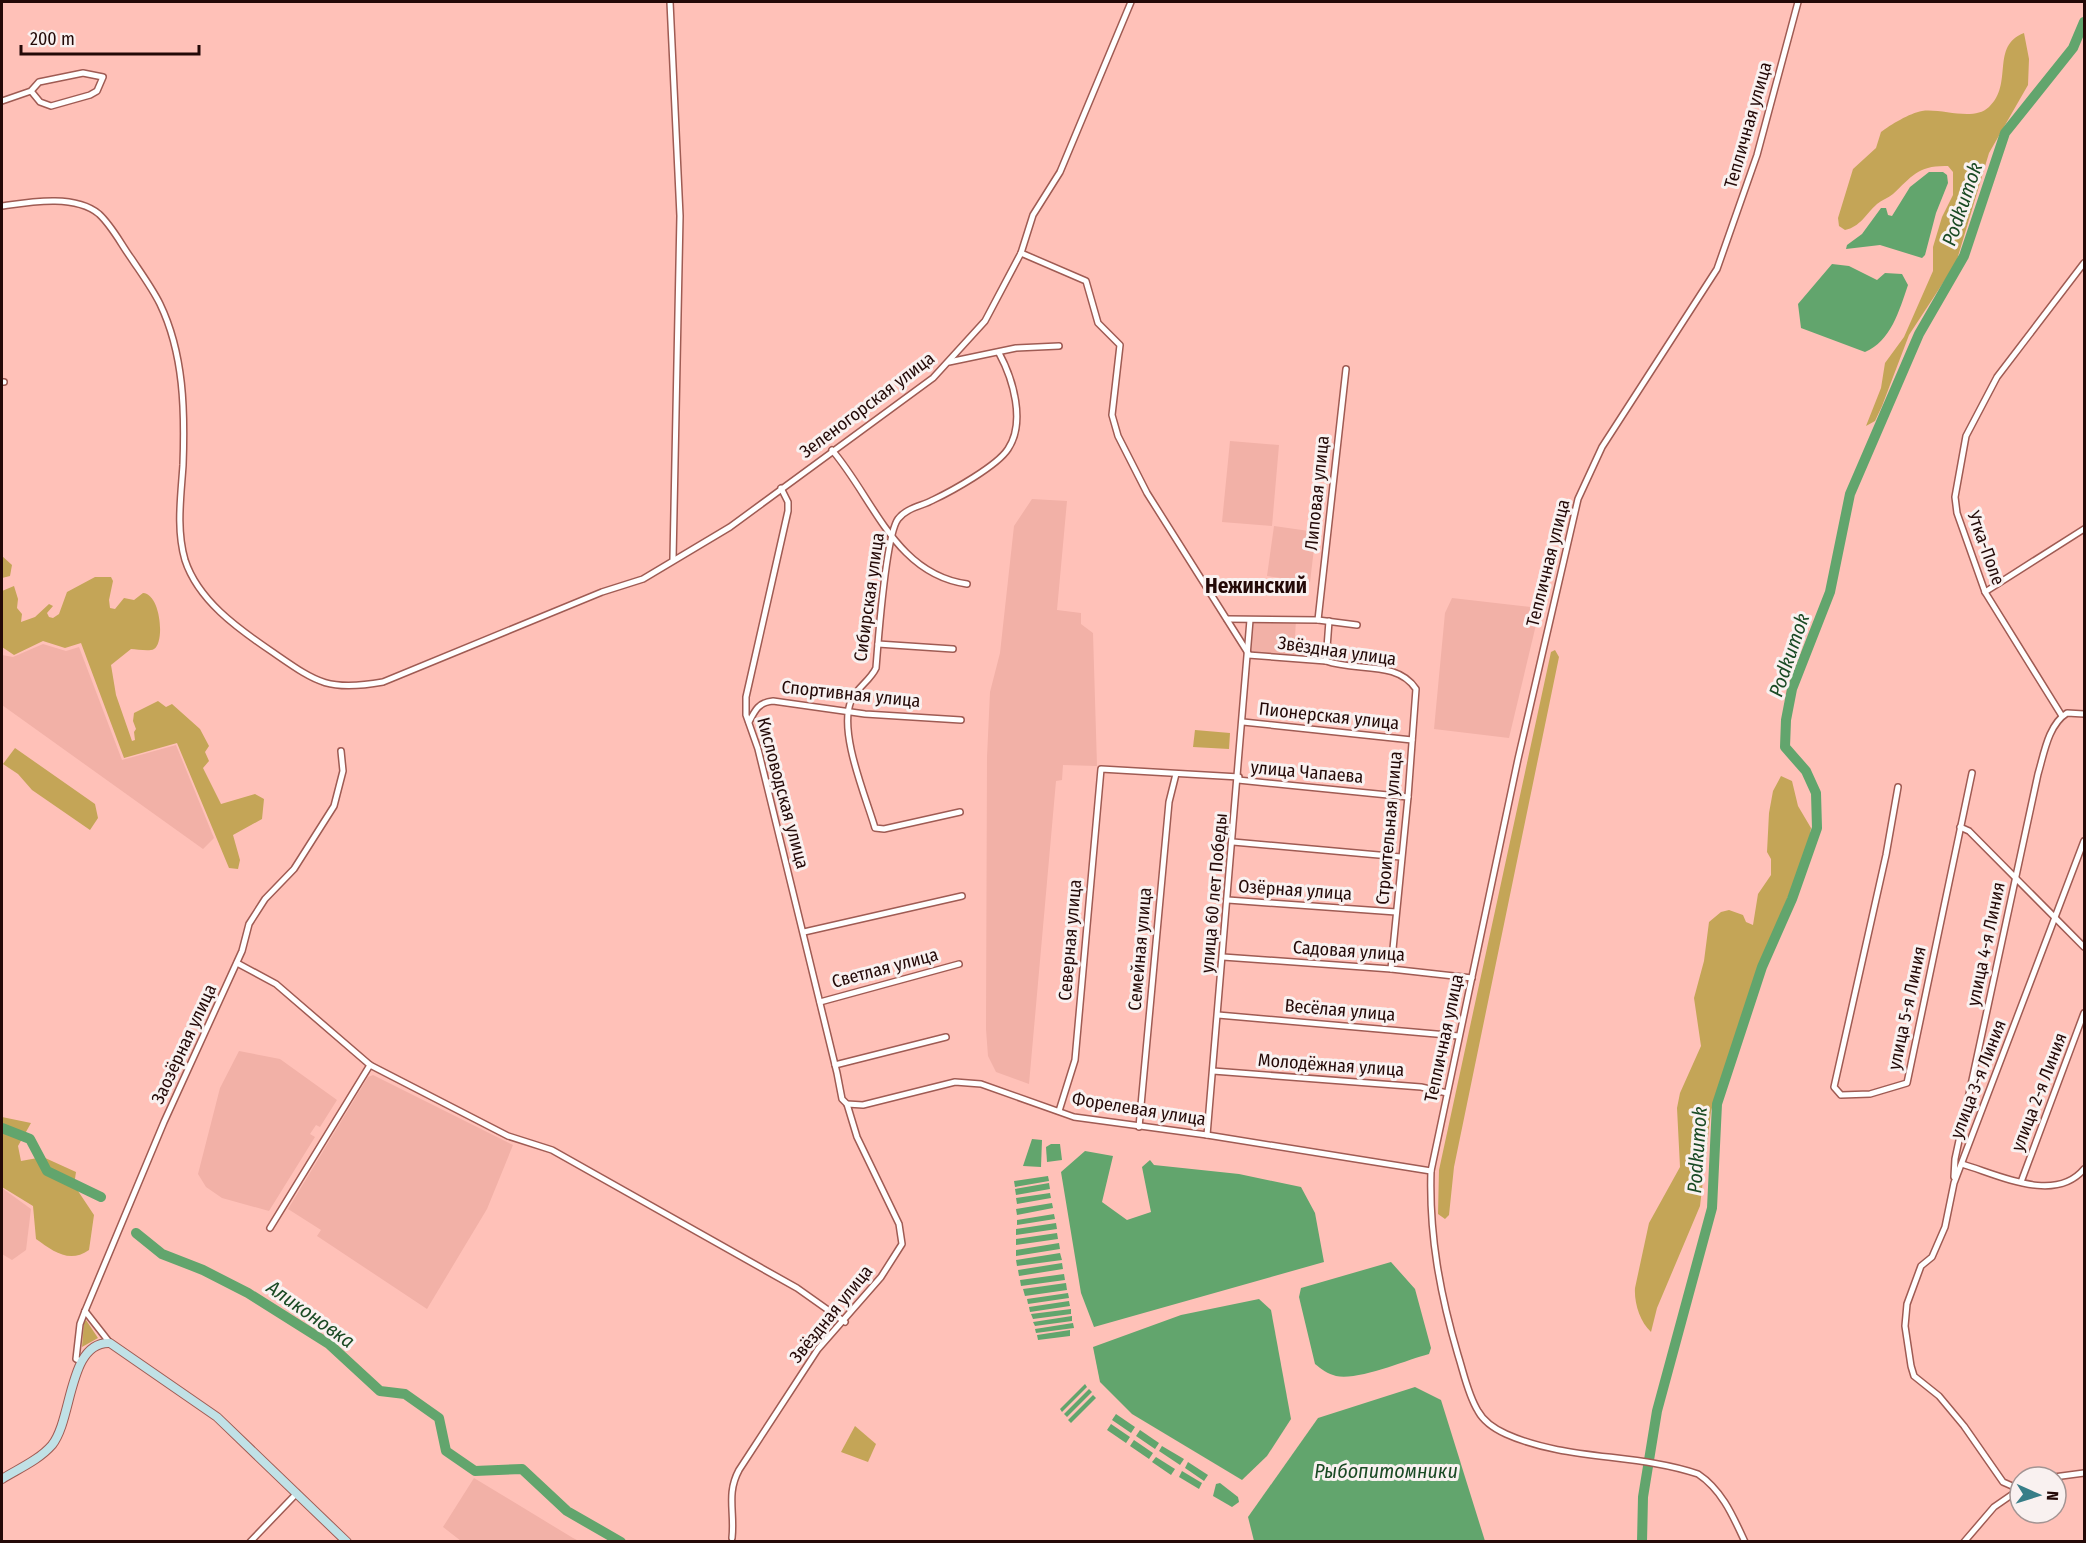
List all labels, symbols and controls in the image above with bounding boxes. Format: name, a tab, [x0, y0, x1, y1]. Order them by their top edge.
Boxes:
scale bar	[21, 18, 200, 56]
text: 200 m	[30, 28, 75, 50]
street label: Тепличная улица	[1719, 59, 1777, 191]
water label: Podkumok	[1937, 159, 1987, 249]
street label: Зеленогорская улица	[795, 347, 939, 463]
street label: Липовая улица	[1300, 434, 1334, 551]
street label: Тепличная улица	[1522, 497, 1574, 629]
street label: Утка-Поле	[1962, 507, 2010, 588]
street label: Сибирская улица	[849, 531, 889, 663]
district label: Нежинский	[1205, 573, 1307, 599]
water label: Podkumok	[1764, 610, 1814, 700]
street label: Звёздная улица	[1276, 632, 1398, 670]
street label: Спортивная улица	[780, 676, 922, 712]
street label: Пионерская улица	[1258, 698, 1400, 734]
street label: Кисловодская улица	[752, 715, 814, 871]
street label: Строительная улица	[1371, 750, 1407, 906]
street label: улица Чапаева	[1250, 756, 1364, 788]
street label: улица 60 лет Победы	[1196, 812, 1232, 974]
street label: Озёрная улица	[1237, 875, 1353, 905]
street label: Северная улица	[1054, 878, 1086, 1002]
street label: улица 4-я Линия	[1962, 880, 2010, 1008]
street label: Семейная улица	[1124, 886, 1156, 1012]
street label: Садовая улица	[1292, 936, 1406, 966]
street label: Светлая улица	[829, 943, 941, 993]
street label: улица 5-я Линия	[1883, 944, 1931, 1072]
street label: Тепличная улица	[1420, 972, 1468, 1104]
street label: Заозёрная улица	[147, 981, 221, 1107]
street label: Весёлая улица	[1284, 994, 1396, 1026]
street label: улица 3-я Линия	[1945, 1016, 2011, 1142]
street label: улица 2-я Линия	[2006, 1030, 2072, 1154]
street label: Молодёжная улица	[1257, 1049, 1405, 1081]
street label: Форелевая улица	[1071, 1088, 1208, 1130]
water label: Podkumok	[1682, 1106, 1712, 1194]
street label: Звёздная улица	[785, 1260, 877, 1367]
water label: Аликоновка	[262, 1274, 360, 1353]
water label: Рыбопитомники	[1314, 1459, 1458, 1483]
north arrow	[2008, 1465, 2068, 1525]
text: N	[2043, 1490, 2062, 1501]

